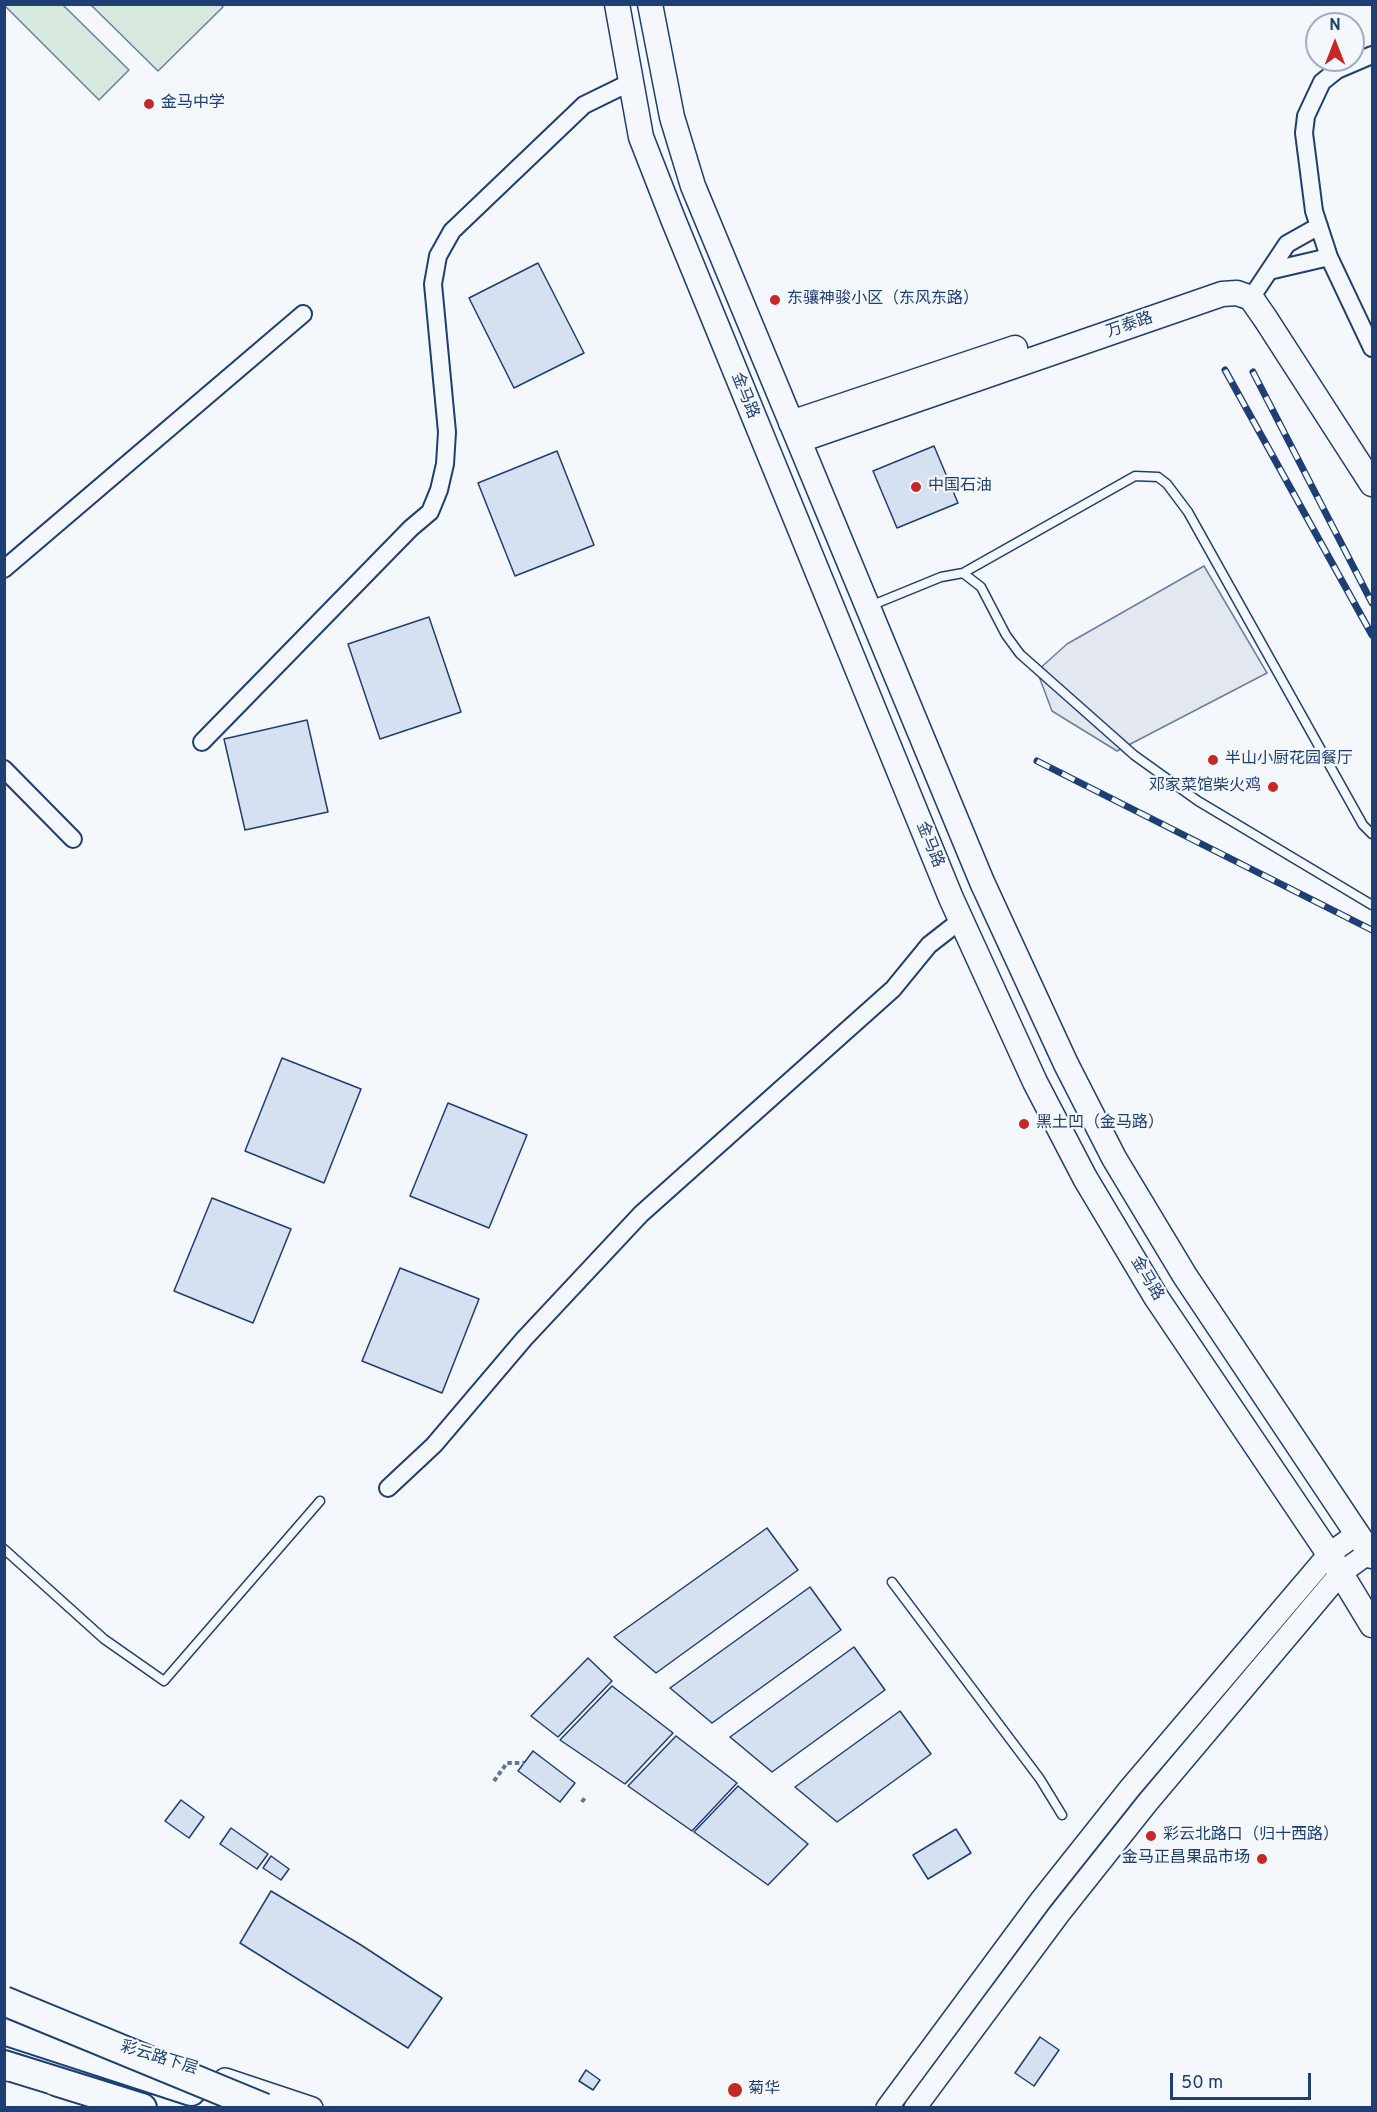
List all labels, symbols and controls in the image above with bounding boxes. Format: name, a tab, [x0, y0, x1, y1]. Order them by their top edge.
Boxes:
north arrow	[1305, 12, 1365, 72]
text: N	[1329, 16, 1341, 36]
place label: 金马中学	[161, 94, 225, 114]
marker: 金马中学	[142, 97, 156, 111]
place label: 东骧神骏小区（东风东路）	[787, 290, 979, 310]
marker: 东骧神骏小区（东风东路）	[768, 293, 782, 307]
street label: 万泰路	[1104, 309, 1156, 343]
street label: 金马路	[726, 370, 762, 422]
place label: 中国石油	[928, 477, 992, 497]
marker: 中国石油	[909, 480, 923, 494]
place label: 半山小厨花园餐厅	[1225, 750, 1353, 770]
marker: 半山小厨花园餐厅	[1206, 753, 1220, 767]
place label: 邓家菜馆柴火鸡	[1149, 777, 1261, 797]
marker: 邓家菜馆柴火鸡	[1266, 780, 1280, 794]
street label: 金马路	[911, 819, 947, 871]
place label: 黑土凹（金马路）	[1036, 1114, 1164, 1134]
marker: 黑土凹（金马路）	[1017, 1117, 1031, 1131]
street label: 金马路	[1125, 1253, 1167, 1305]
place label: 彩云北路口（归十西路）	[1163, 1826, 1339, 1846]
marker: 彩云北路口（归十西路）	[1144, 1829, 1158, 1843]
place label: 金马正昌果品市场	[1122, 1849, 1250, 1869]
marker: 金马正昌果品市场	[1255, 1852, 1269, 1866]
street label: 彩云路下层	[118, 2038, 200, 2080]
scale bar	[1173, 2061, 1314, 2099]
text: 50 m	[1181, 2072, 1223, 2095]
place label: 菊华	[748, 2080, 780, 2100]
marker: 菊华	[726, 2081, 744, 2099]

